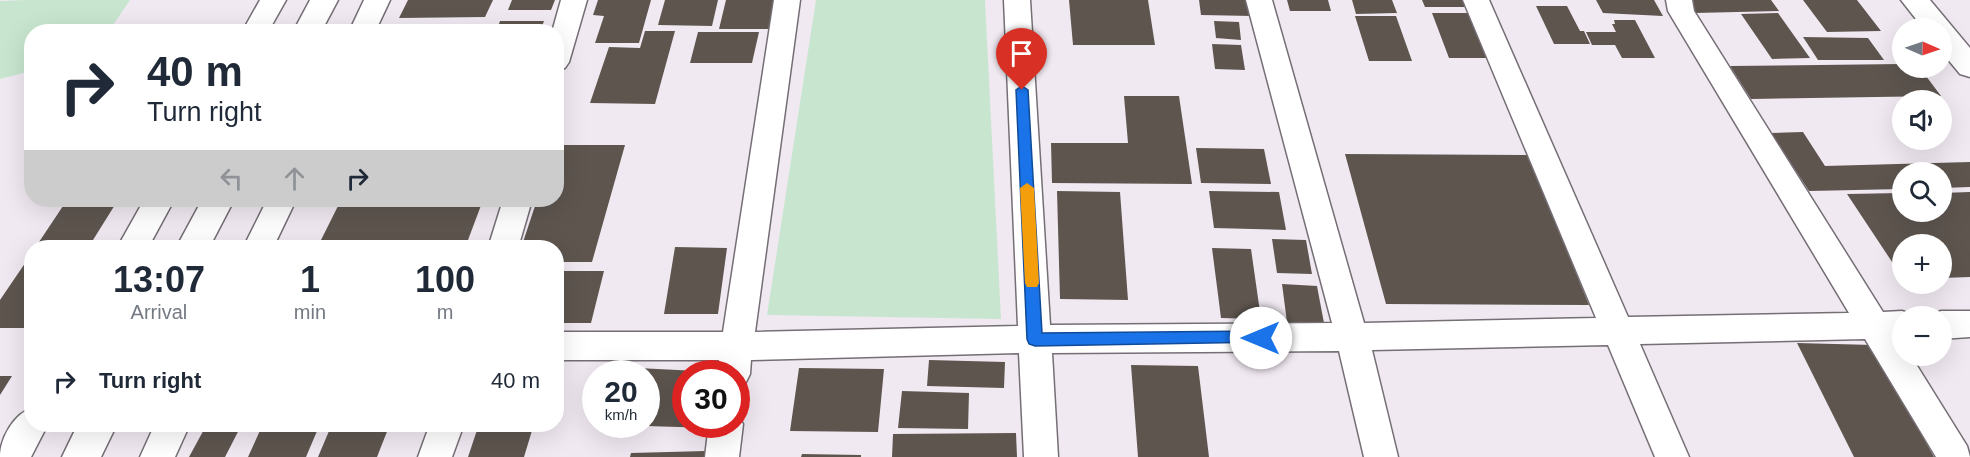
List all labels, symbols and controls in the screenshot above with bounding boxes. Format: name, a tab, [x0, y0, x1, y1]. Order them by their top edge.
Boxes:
north arrow	[1892, 18, 1952, 78]
map controls	[1892, 18, 1952, 366]
pin	[996, 28, 1047, 90]
icon: arrive	[1005, 37, 1038, 70]
icon: right	[48, 48, 126, 126]
text: 40 m	[147, 48, 243, 95]
button: sound	[1892, 90, 1952, 150]
text: Turn right	[147, 97, 262, 127]
icon: left	[215, 162, 248, 195]
icon: ahead	[278, 162, 311, 195]
icon: right	[341, 162, 374, 195]
button: search	[1892, 162, 1952, 222]
button: +	[1892, 234, 1952, 294]
text: 13:07	[113, 259, 205, 300]
text: 1	[300, 259, 320, 300]
text: 100	[415, 259, 475, 300]
text: Arrival	[131, 301, 187, 323]
text: min	[294, 301, 326, 323]
text: m	[437, 301, 453, 323]
position arrow	[1229, 306, 1293, 370]
button: −	[1892, 306, 1952, 366]
speed limit sign: 30	[672, 360, 750, 438]
icon: right	[48, 365, 81, 398]
text: Turn right	[99, 368, 201, 393]
text: 40 m	[491, 368, 540, 393]
text: 20	[604, 375, 638, 408]
text: km/h	[605, 406, 637, 423]

